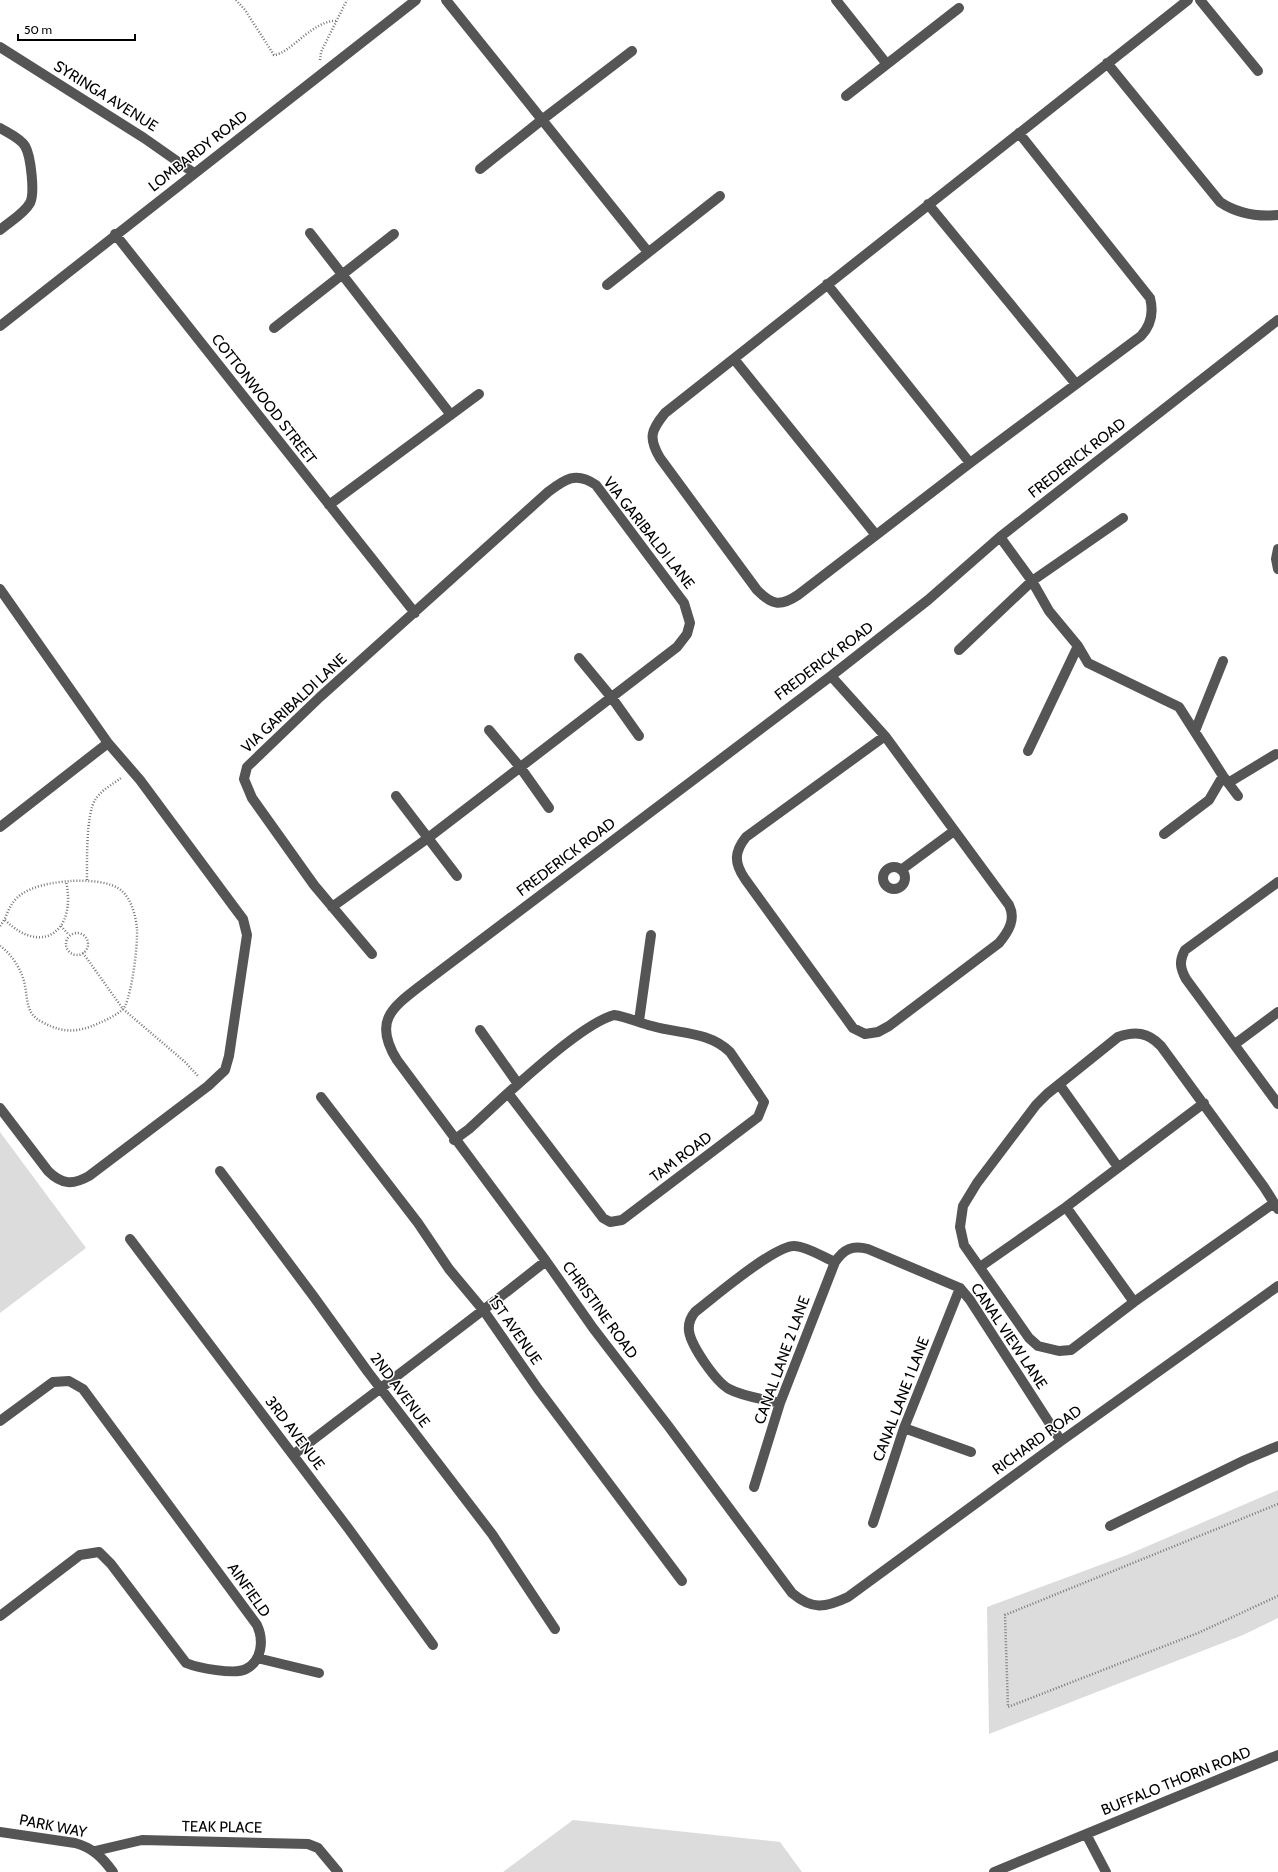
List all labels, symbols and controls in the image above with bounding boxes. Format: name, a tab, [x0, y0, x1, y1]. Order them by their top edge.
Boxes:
scale bar	[18, 16, 135, 42]
text: 50 m	[24, 22, 52, 37]
street label: SYRINGA AVENUE	[51, 57, 161, 135]
street label: LOMBARDY ROAD	[145, 107, 251, 195]
street label: COTTONWOOD STREET	[208, 330, 320, 468]
street label: FREDERICK ROAD	[1025, 414, 1129, 502]
street label: VIA GARIBALDI LANE	[600, 473, 698, 593]
street label: FREDERICK ROAD	[771, 618, 877, 704]
street label: VIA GARIBALDI LANE	[238, 650, 350, 756]
street label: FREDERICK ROAD	[513, 814, 619, 900]
street label: TAM ROAD	[647, 1128, 715, 1186]
street label: CHRISTINE ROAD	[559, 1258, 641, 1362]
street label: CANAL VIEW LANE	[967, 1280, 1051, 1392]
street label: 1ST AVENUE	[484, 1292, 546, 1368]
street label: CANAL LANE 2 LANE	[750, 1293, 814, 1427]
street label: CANAL LANE 1 LANE	[869, 1334, 933, 1464]
street label: 2ND AVENUE	[366, 1349, 434, 1431]
street label: 3RD AVENUE	[262, 1393, 328, 1473]
street label: RICHARD ROAD	[989, 1402, 1085, 1478]
street label: AINFIELD	[224, 1559, 274, 1621]
street label: BUFFALO THORN ROAD	[1099, 1743, 1254, 1819]
street label: PARK WAY	[18, 1811, 89, 1841]
street label: TEAK PLACE	[182, 1817, 262, 1837]

